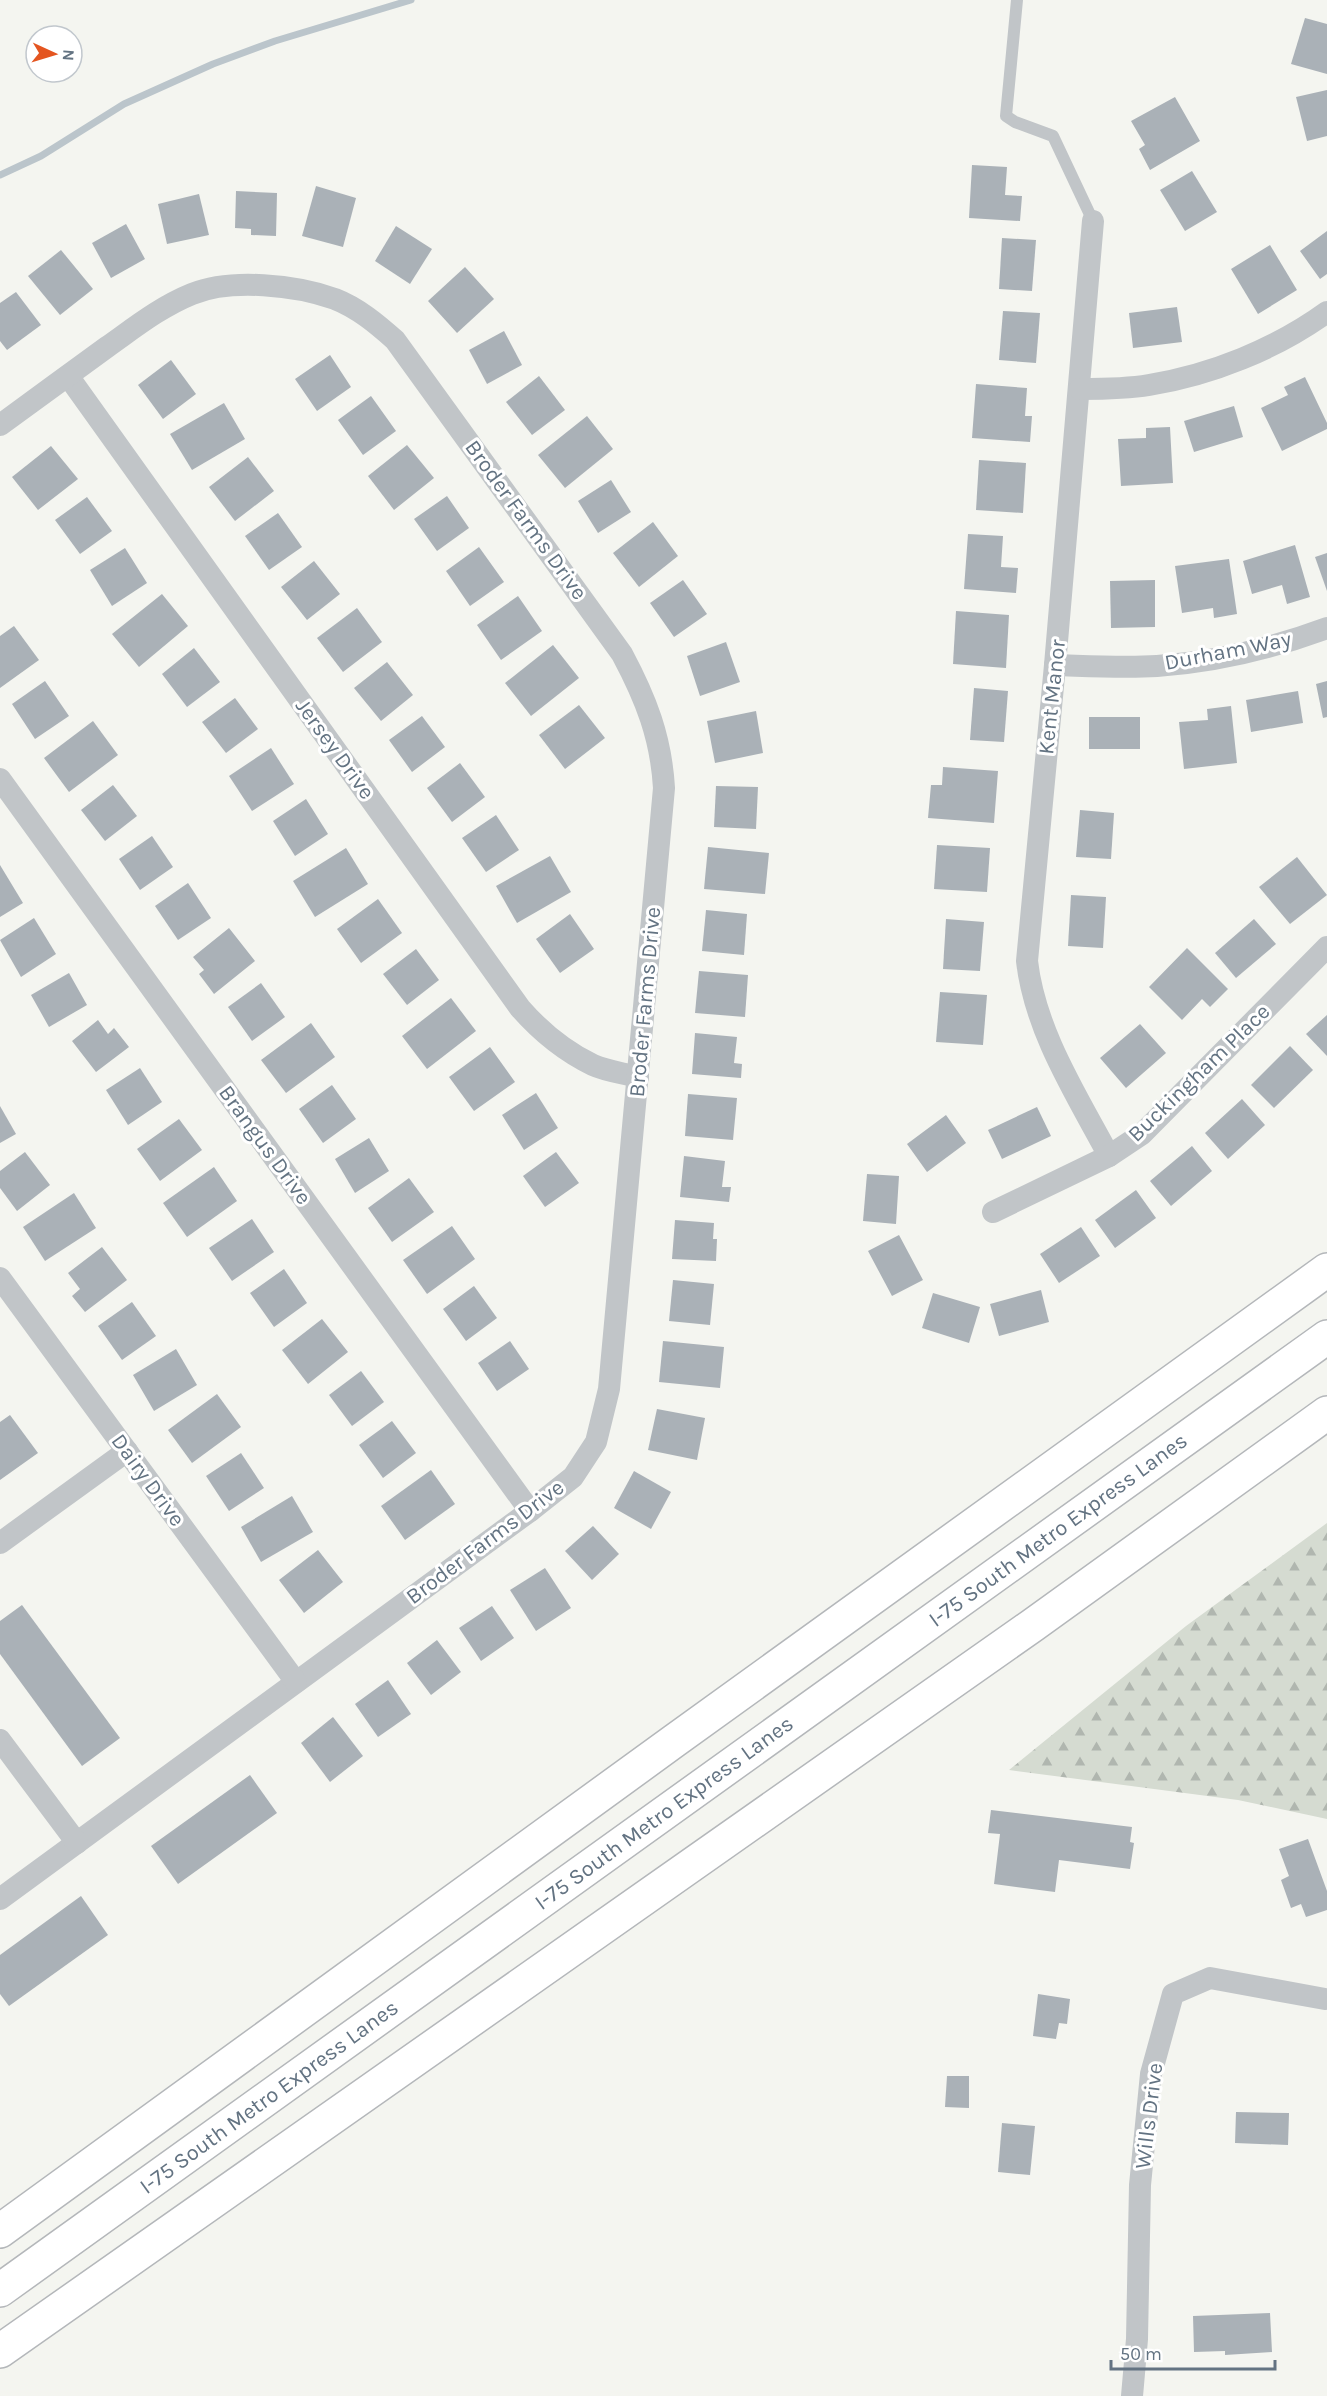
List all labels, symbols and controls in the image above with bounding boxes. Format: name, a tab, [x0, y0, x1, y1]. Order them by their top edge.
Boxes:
north arrow	[24, 24, 84, 84]
text: N	[59, 49, 78, 61]
street label: Broder Farms Drive	[459, 435, 593, 605]
street label: Durham Way	[1163, 626, 1293, 676]
street label: Kent Manor	[1033, 638, 1071, 756]
street label: Jersey Drive	[290, 694, 380, 804]
street label: Broder Farms Drive	[624, 906, 666, 1098]
street label: Buckingham Place	[1123, 999, 1275, 1147]
street label: Brangus Drive	[213, 1080, 317, 1210]
street label: I-75 South Metro Express Lanes	[924, 1427, 1192, 1633]
street label: Dairy Drive	[106, 1429, 190, 1531]
street label: Broder Farms Drive	[401, 1474, 569, 1610]
street label: I-75 South Metro Express Lanes	[530, 1710, 798, 1916]
street label: I-75 South Metro Express Lanes	[135, 1994, 403, 2200]
street label: Wills Drive	[1130, 2061, 1168, 2171]
scale bar	[1111, 2333, 1274, 2371]
text: 50 m	[1120, 2343, 1162, 2365]

